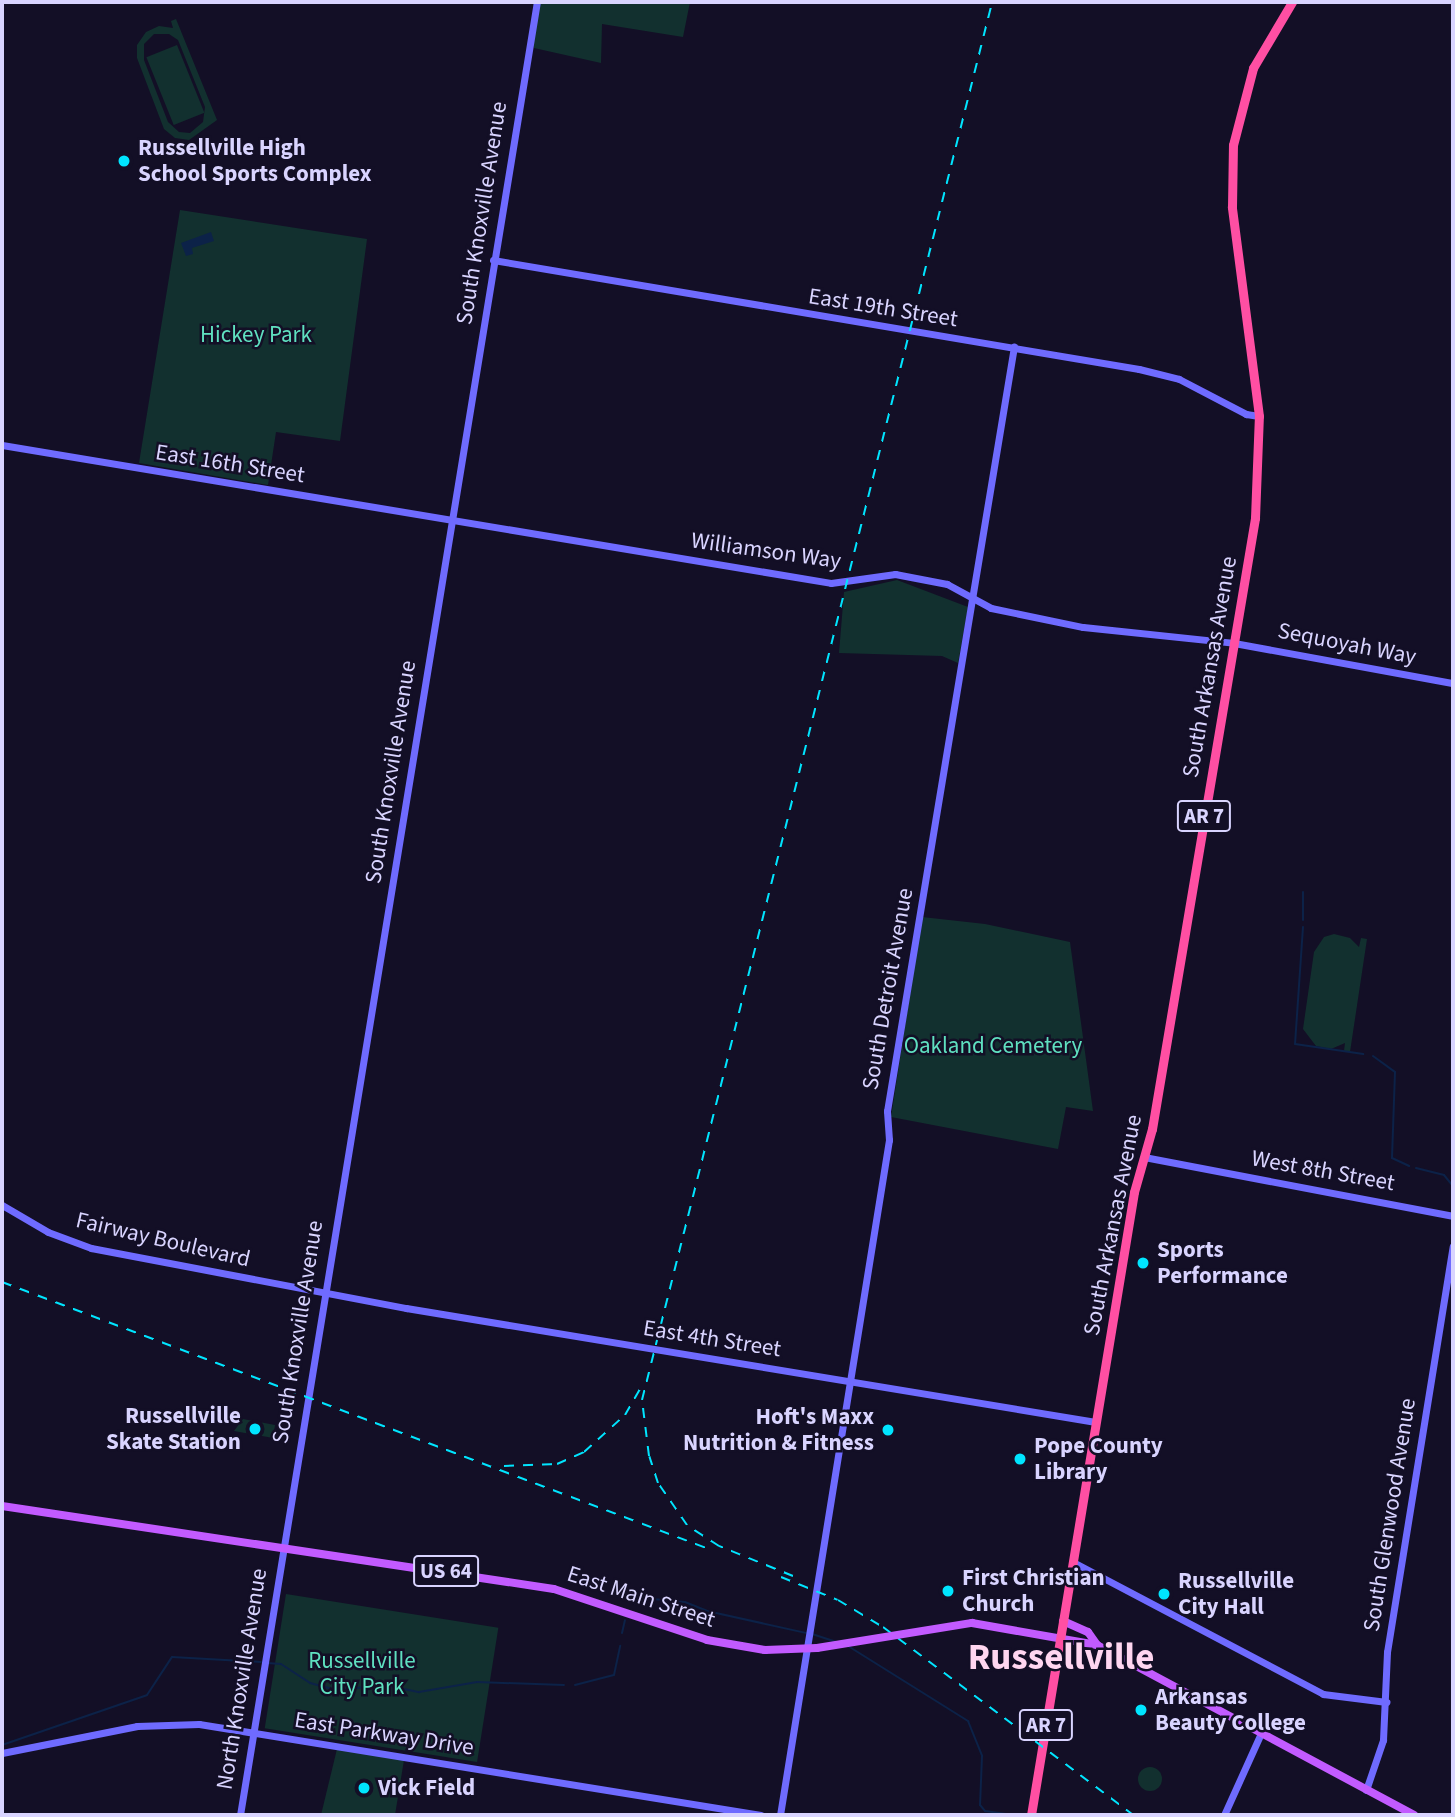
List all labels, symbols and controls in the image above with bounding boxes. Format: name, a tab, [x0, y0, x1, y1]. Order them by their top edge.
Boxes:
street label: South Knoxville Avenue	[451, 100, 513, 326]
place label: Russellville High School Sports Complex	[138, 134, 372, 188]
marker: Russellville High School Sports Complex	[116, 153, 132, 169]
street label: East 19th Street	[806, 283, 960, 333]
park label: Hickey Park	[200, 321, 312, 349]
street label: East 16th Street	[153, 439, 307, 489]
street label: Williamson Way	[689, 527, 843, 575]
street label: South Arkansas Avenue	[1177, 554, 1243, 780]
street label: Sequoyah Way	[1275, 617, 1419, 671]
street label: South Knoxville Avenue	[360, 659, 422, 885]
road number: AR 7	[1176, 798, 1232, 834]
street label: South Detroit Avenue	[857, 886, 919, 1092]
park label: Oakland Cemetery	[904, 1032, 1082, 1060]
street label: South Arkansas Avenue	[1078, 1112, 1148, 1338]
street label: West 8th Street	[1249, 1145, 1397, 1197]
street label: Fairway Boulevard	[73, 1207, 253, 1273]
street label: South Knoxville Avenue	[267, 1219, 329, 1445]
place label: Sports Performance	[1157, 1236, 1288, 1290]
marker: Sports Performance	[1135, 1255, 1151, 1271]
street label: East 4th Street	[641, 1314, 783, 1364]
street label: South Glenwood Avenue	[1358, 1396, 1422, 1634]
place label: Russellville Skate Station	[106, 1402, 241, 1456]
place label: Hoft's Maxx Nutrition & Fitness	[683, 1403, 874, 1457]
marker: Russellville Skate Station	[247, 1421, 263, 1437]
marker: Hoft's Maxx Nutrition & Fitness	[880, 1422, 896, 1438]
place label: Pope County Library	[1034, 1432, 1163, 1486]
marker: Pope County Library	[1012, 1451, 1028, 1467]
road number: US 64	[413, 1554, 479, 1588]
street label: East Main Street	[563, 1560, 719, 1634]
place label: First Christian Church	[962, 1564, 1105, 1618]
street label: North Knoxville Avenue	[211, 1566, 273, 1792]
place label: Russellville City Hall	[1178, 1567, 1294, 1621]
marker: First Christian Church	[940, 1583, 956, 1599]
marker: Russellville City Hall	[1156, 1586, 1172, 1602]
district label: Russellville	[968, 1636, 1154, 1680]
park label: Russellville City Park	[308, 1647, 416, 1701]
place label: Arkansas Beauty College	[1155, 1683, 1306, 1737]
marker: Arkansas Beauty College	[1133, 1702, 1149, 1718]
street label: East Parkway Drive	[292, 1706, 476, 1762]
road number: AR 7	[1018, 1708, 1074, 1742]
place label: Vick Field	[378, 1774, 475, 1802]
marker: Vick Field	[356, 1780, 372, 1796]

